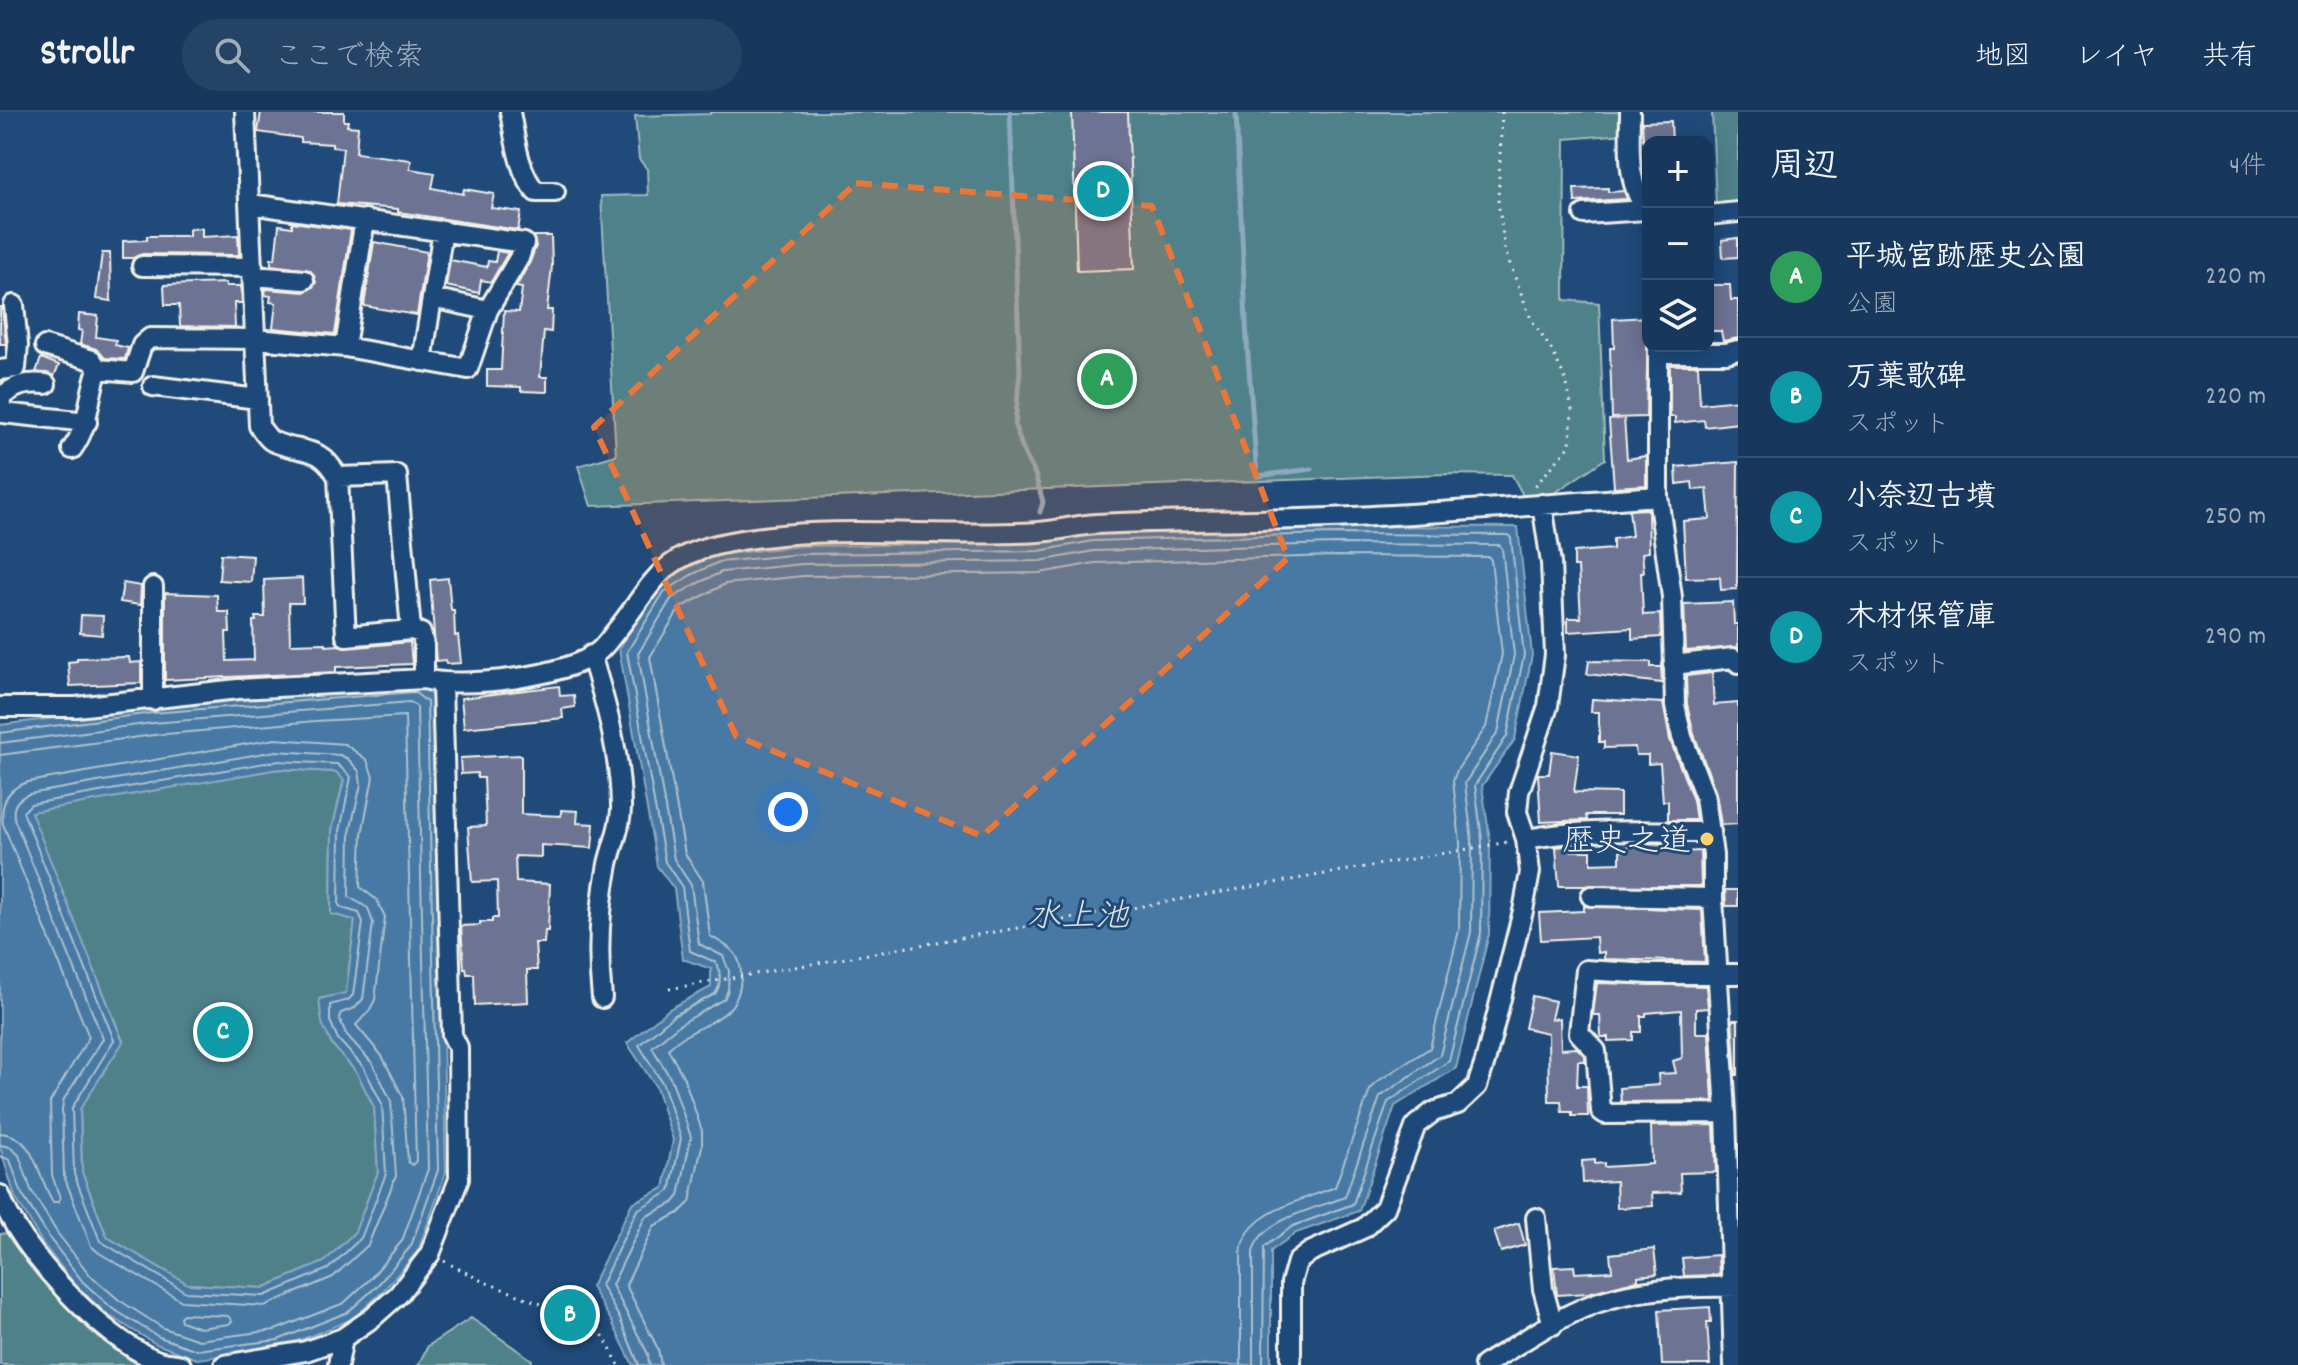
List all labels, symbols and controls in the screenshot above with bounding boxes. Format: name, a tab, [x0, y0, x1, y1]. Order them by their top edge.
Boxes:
search box	[182, 19, 742, 91]
text: Strollr	[40, 28, 134, 83]
icon: search	[210, 33, 254, 77]
text: ここで検索	[274, 38, 424, 81]
text: 地図	[1975, 39, 2031, 79]
text: レイヤ	[2075, 39, 2158, 79]
text: 共有	[2202, 39, 2258, 79]
map controls	[1642, 136, 1714, 352]
button: +	[1642, 136, 1714, 208]
text: 周辺	[1770, 144, 1838, 193]
text: 4件	[2229, 149, 2266, 186]
pin: D	[1077, 161, 1129, 221]
button: −	[1642, 208, 1714, 280]
text: 平城宮跡歴史公園	[1846, 238, 2086, 281]
text: A	[1789, 259, 1803, 296]
text: 220 m	[2205, 259, 2266, 296]
button: layers	[1642, 280, 1714, 352]
text: 公園	[1846, 287, 1898, 324]
pin: A	[1081, 349, 1133, 409]
text: 万葉歌碑	[1846, 358, 1966, 401]
text: B	[1790, 379, 1802, 416]
text: 220 m	[2205, 379, 2266, 416]
text: スポット	[1846, 407, 1950, 444]
text: 小奈辺古墳	[1846, 478, 1996, 521]
text: C	[1790, 499, 1802, 536]
text: 250 m	[2205, 499, 2266, 536]
text: スポット	[1846, 527, 1950, 564]
text: 木材保管庫	[1846, 598, 1996, 641]
text: D	[1789, 619, 1803, 656]
text: 290 m	[2205, 619, 2266, 656]
text: スポット	[1846, 647, 1950, 684]
your location	[768, 792, 808, 832]
place label: 歴史之道	[1563, 821, 1691, 867]
marker: 歴史之道	[1698, 830, 1716, 848]
water label: 水上池	[1027, 895, 1130, 944]
pin: C	[197, 1002, 249, 1062]
pin: B	[544, 1285, 596, 1345]

